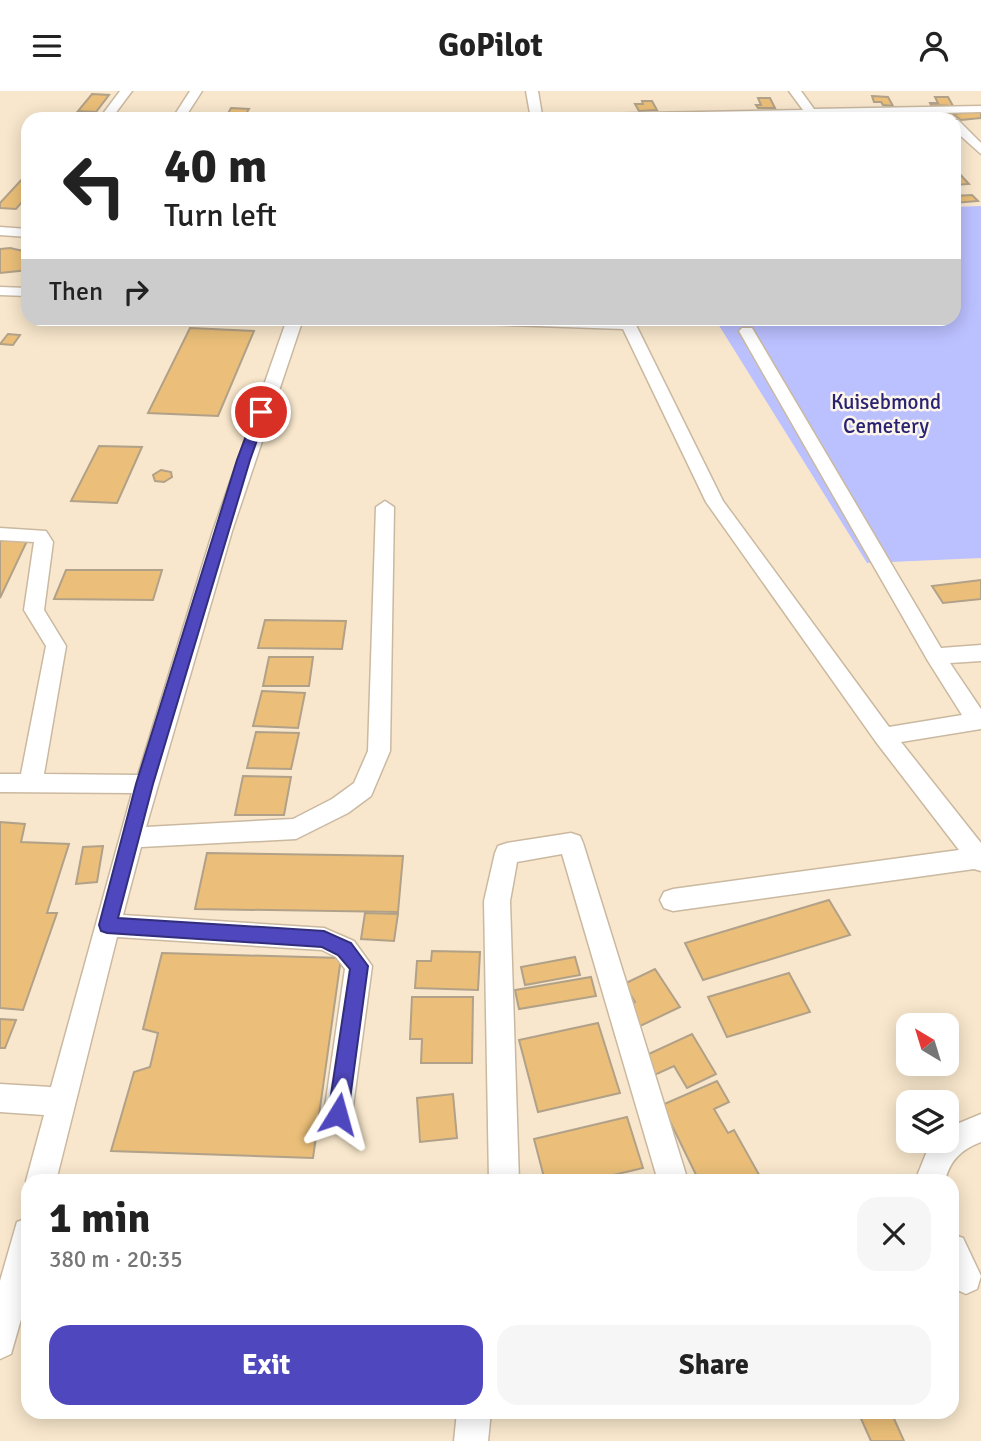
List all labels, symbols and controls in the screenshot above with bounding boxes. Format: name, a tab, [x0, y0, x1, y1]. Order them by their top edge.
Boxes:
text: GoPilot	[438, 26, 543, 65]
icon: menu	[28, 27, 66, 65]
icon: person	[915, 27, 953, 65]
text: 40 m	[164, 136, 267, 196]
icon: left	[49, 140, 140, 231]
text: Turn left	[164, 196, 277, 235]
icon: right	[117, 273, 155, 311]
text: Then	[49, 276, 103, 308]
pin	[231, 382, 291, 442]
park label: Kuisebmond Cemetery	[831, 389, 941, 439]
icon: arrive	[242, 393, 280, 431]
north arrow	[896, 1013, 959, 1076]
map controls	[896, 1013, 959, 1153]
position arrow	[301, 1077, 375, 1151]
button: layers	[896, 1090, 959, 1153]
text: 1 min	[49, 1193, 150, 1244]
button: close	[857, 1197, 931, 1271]
text: 380 m · 20:35	[49, 1245, 183, 1274]
button: Exit	[49, 1325, 483, 1405]
button: Share	[497, 1325, 931, 1405]

